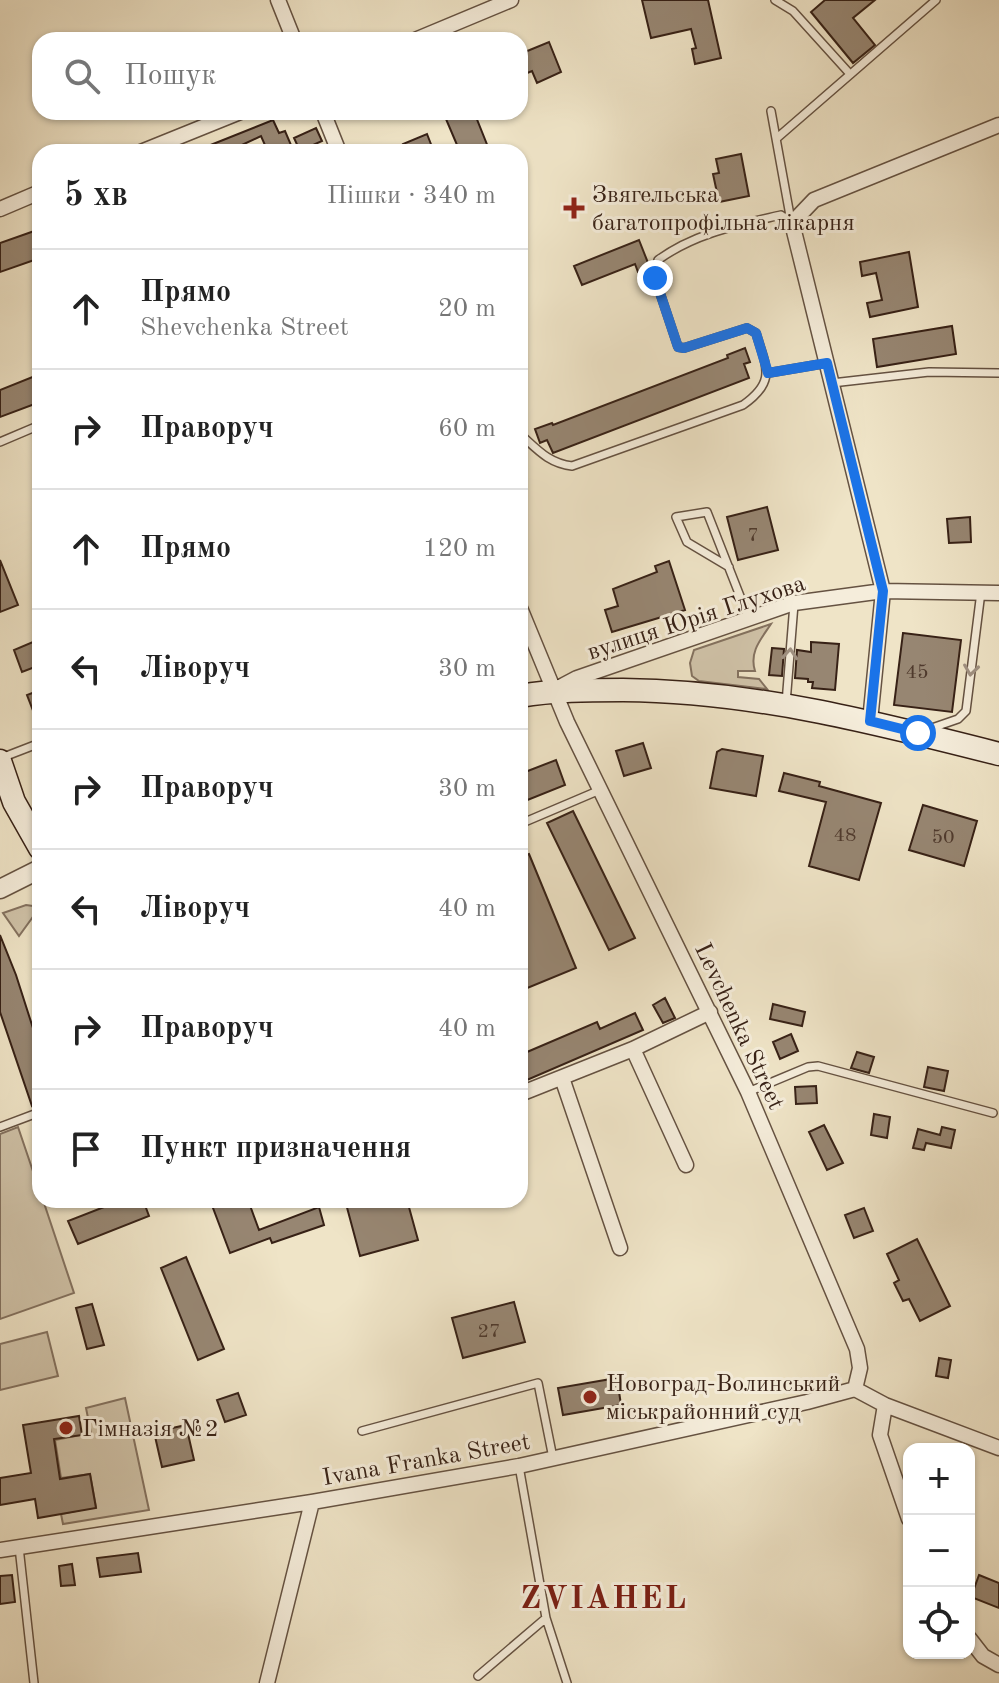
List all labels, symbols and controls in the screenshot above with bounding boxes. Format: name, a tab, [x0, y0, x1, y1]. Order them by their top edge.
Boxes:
search box	[32, 32, 528, 120]
icon: search	[60, 54, 104, 98]
text: Пошук	[124, 61, 216, 91]
text: 5 хв	[64, 179, 128, 213]
text: Пішки · 340 m	[327, 183, 496, 209]
place label: Звягельська багатопрофільна лікарня	[592, 184, 855, 236]
marker: Звягельська багатопрофільна лікарня	[563, 197, 585, 219]
route end	[637, 260, 673, 296]
text: Прямо	[140, 278, 231, 308]
icon: ahead	[64, 287, 108, 331]
text: 20 m	[438, 296, 496, 322]
text: Shevchenka Street	[140, 315, 349, 341]
icon: right	[64, 407, 108, 451]
text: Праворуч	[140, 414, 274, 444]
text: 60 m	[438, 416, 496, 442]
house number: 7	[747, 526, 759, 546]
icon: ahead	[64, 527, 108, 571]
text: Прямо	[140, 534, 231, 564]
text: 120 m	[423, 536, 496, 562]
street label: вулиця Юрія Глухова	[585, 572, 809, 665]
icon: left	[64, 647, 108, 691]
one-way arrow	[781, 647, 798, 660]
text: Ліворуч	[140, 654, 250, 684]
text: 30 m	[438, 656, 496, 682]
house number: 45	[905, 663, 929, 683]
one-way arrow	[963, 663, 980, 677]
route start	[900, 715, 936, 751]
icon: right	[64, 767, 108, 811]
text: Праворуч	[140, 774, 274, 804]
text: 30 m	[438, 776, 496, 802]
house number: 48	[833, 826, 857, 846]
house number: 50	[931, 828, 955, 848]
icon: left	[64, 887, 108, 931]
text: Ліворуч	[140, 894, 250, 924]
text: 40 m	[438, 896, 496, 922]
street label: Levchenka Street	[689, 940, 787, 1114]
icon: right	[64, 1007, 108, 1051]
text: Праворуч	[140, 1014, 274, 1044]
text: 40 m	[438, 1016, 496, 1042]
icon: arrive	[64, 1127, 108, 1171]
text: Пункт призначення	[140, 1134, 411, 1164]
house number: 27	[477, 1322, 501, 1342]
place label: Новоград-Волинський міськрайонний суд	[606, 1373, 841, 1425]
marker: Новоград-Волинський міськрайонний суд	[581, 1388, 599, 1406]
place label: Гімназія №2	[82, 1418, 219, 1442]
marker: Гімназія №2	[57, 1419, 75, 1437]
street label: Ivana Franka Street	[321, 1431, 532, 1491]
map controls	[903, 1443, 975, 1659]
button: +	[903, 1443, 975, 1515]
button: −	[903, 1515, 975, 1587]
district label: ZVIAHEL	[520, 1584, 688, 1616]
button: locate	[903, 1587, 975, 1659]

